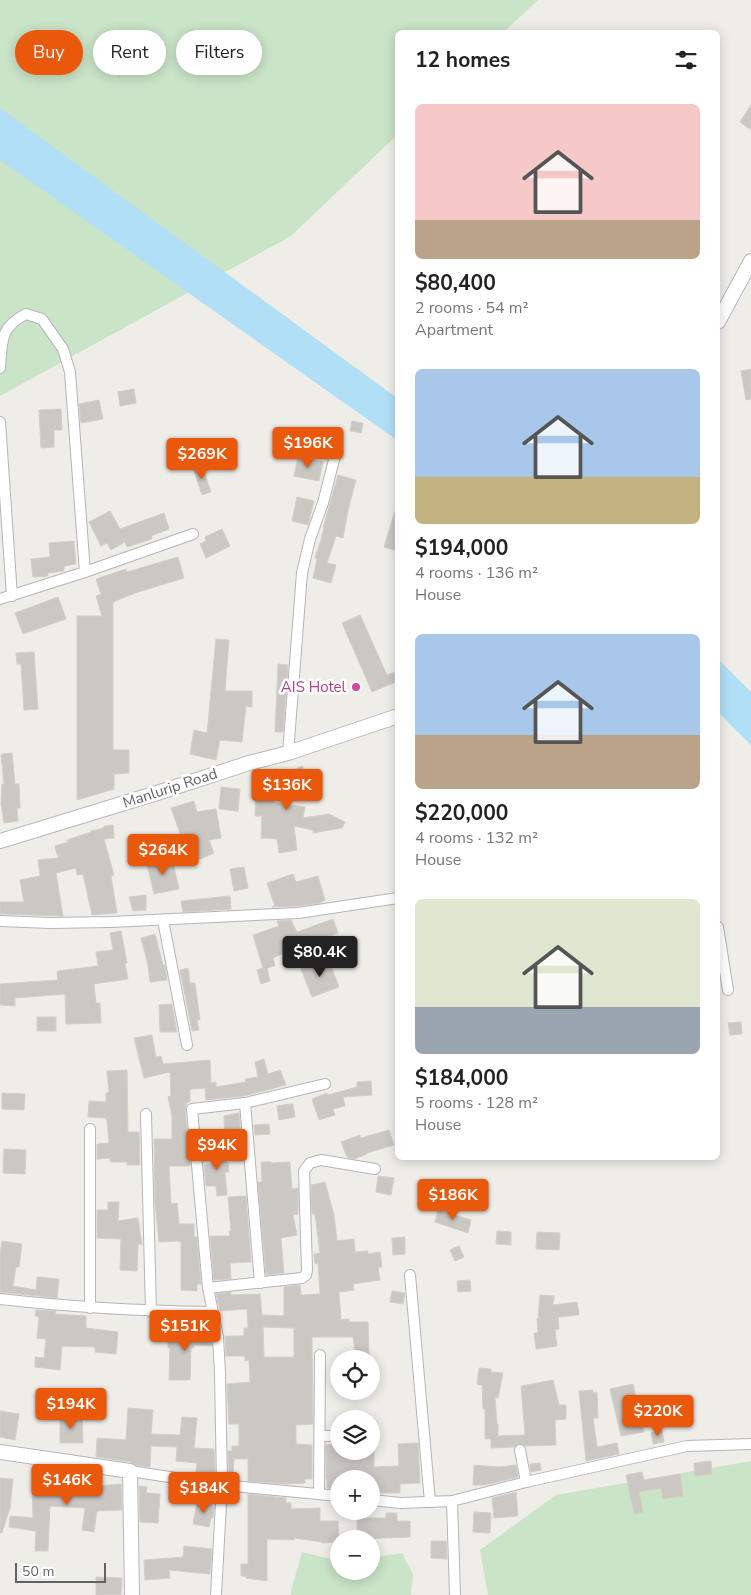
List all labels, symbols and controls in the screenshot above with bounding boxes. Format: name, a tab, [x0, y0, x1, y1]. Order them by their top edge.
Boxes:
chip: Buy	[15, 30, 83, 75]
chip: Rent	[93, 30, 166, 75]
chip: Filters	[176, 30, 262, 75]
text: 12 homes	[415, 46, 510, 74]
icon: filters	[672, 46, 700, 74]
icon: home	[513, 137, 603, 227]
text: $80,400	[415, 269, 496, 297]
text: 2 rooms · 54 m²	[415, 297, 528, 319]
text: Apartment	[415, 319, 493, 341]
icon: home	[513, 402, 603, 492]
pin: $196K	[273, 426, 343, 469]
text: $196K	[283, 432, 333, 454]
pin: $269K	[167, 438, 237, 480]
text: $269K	[177, 443, 227, 465]
text: $194,000	[415, 534, 508, 562]
text: 4 rooms · 136 m²	[415, 562, 538, 584]
text: House	[415, 584, 461, 606]
icon: home	[513, 667, 603, 757]
place label: AIS Hotel	[281, 677, 347, 697]
marker: AIS Hotel	[350, 681, 362, 693]
street label: Manlurip Road	[120, 763, 220, 813]
pin: $136K	[252, 768, 322, 811]
text: $136K	[262, 774, 312, 796]
text: $220,000	[415, 799, 508, 827]
text: 4 rooms · 132 m²	[415, 827, 538, 849]
pin: $264K	[128, 834, 198, 876]
text: $264K	[138, 839, 188, 861]
text: House	[415, 849, 461, 871]
icon: home	[513, 932, 603, 1022]
pin: $80.4K	[279, 936, 361, 978]
text: $80.4K	[294, 941, 347, 963]
text: $184,000	[415, 1064, 508, 1092]
text: 5 rooms · 128 m²	[415, 1092, 538, 1114]
text: House	[415, 1114, 461, 1136]
pin: $94K	[187, 1128, 247, 1171]
text: $94K	[197, 1134, 237, 1156]
pin: $186K	[418, 1178, 488, 1221]
text: $186K	[428, 1184, 478, 1206]
pin: $151K	[150, 1310, 220, 1352]
text: $151K	[160, 1315, 210, 1337]
map controls	[330, 1350, 380, 1580]
button: locate	[330, 1350, 380, 1400]
pin: $194K	[36, 1388, 106, 1430]
text: $194K	[46, 1393, 96, 1415]
pin: $220K	[623, 1394, 693, 1437]
text: $220K	[633, 1400, 683, 1422]
button: layers	[330, 1410, 380, 1460]
pin: $146K	[32, 1464, 102, 1506]
text: $146K	[42, 1469, 92, 1491]
button: +	[330, 1470, 380, 1520]
pin: $184K	[169, 1472, 239, 1514]
text: $184K	[179, 1477, 229, 1499]
button: −	[330, 1530, 380, 1580]
scale bar	[15, 1560, 106, 1583]
text: 50 m	[22, 1562, 54, 1581]

